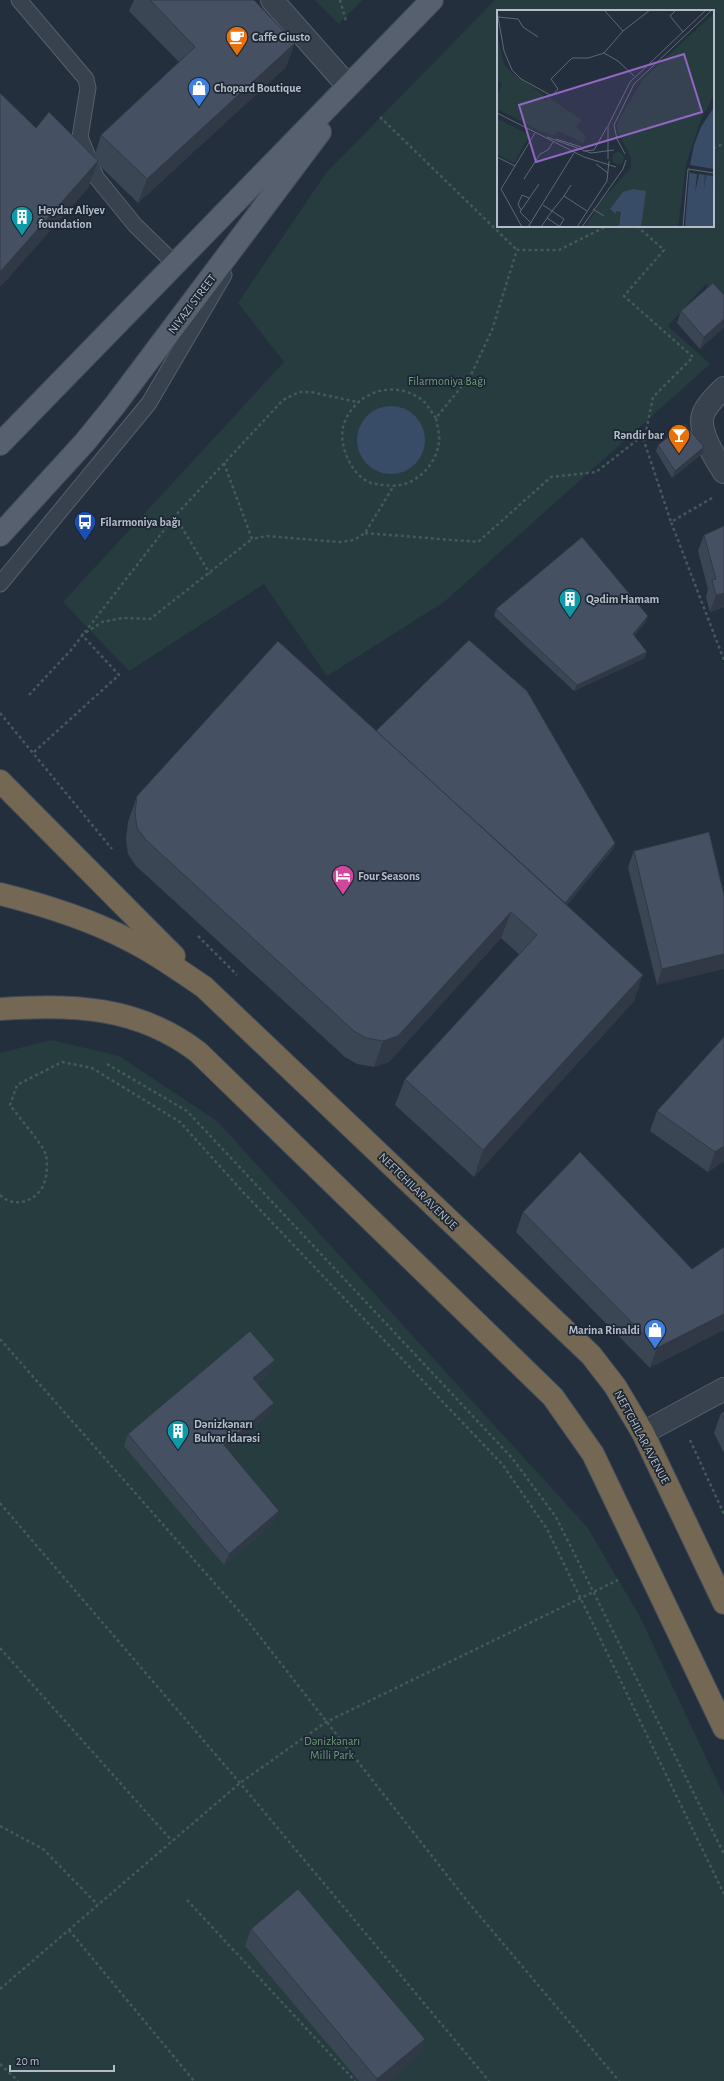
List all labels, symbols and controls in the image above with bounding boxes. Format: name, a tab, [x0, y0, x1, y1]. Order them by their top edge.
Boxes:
inset map	[497, 10, 714, 227]
cafe icon: Caffe Giusto	[224, 24, 250, 57]
place label: Caffe Giusto	[252, 31, 310, 43]
shop icon: Chopard Boutique	[186, 75, 212, 108]
place label: Chopard Boutique	[214, 82, 302, 94]
building icon: Heydar Aliyev foundation	[9, 204, 35, 237]
place label: Heydar Aliyev foundation	[38, 204, 105, 230]
street label: NIYAZI STREET	[166, 272, 218, 336]
park label: Filarmoniya Bağı	[408, 375, 486, 388]
bar icon: Rəndir bar	[666, 422, 692, 455]
place label: Rəndir bar	[614, 429, 665, 441]
bus stop icon: Filarmoniya bağı	[72, 509, 98, 542]
place label: Filarmoniya bağı	[100, 516, 181, 529]
building icon: Qədim Hamam	[557, 586, 583, 619]
place label: Qədim Hamam	[586, 593, 660, 606]
hotel icon: Four Seasons	[330, 863, 356, 896]
place label: Four Seasons	[358, 870, 420, 882]
street label: NEFTCHILAR AVENUE	[376, 1151, 460, 1232]
shop icon: Marina Rinaldi	[642, 1317, 668, 1350]
place label: Marina Rinaldi	[569, 1324, 640, 1336]
street label: NEFTCHILAR AVENUE	[612, 1388, 672, 1486]
building icon: Dənizkənarı Bulvar İdarəsi	[165, 1418, 191, 1451]
place label: Dənizkənarı Bulvar İdarəsi	[194, 1418, 260, 1444]
park label: Dənizkənarı Milli Park	[304, 1735, 360, 1761]
scale bar	[10, 2047, 114, 2073]
text: 20 m	[16, 2055, 39, 2067]

